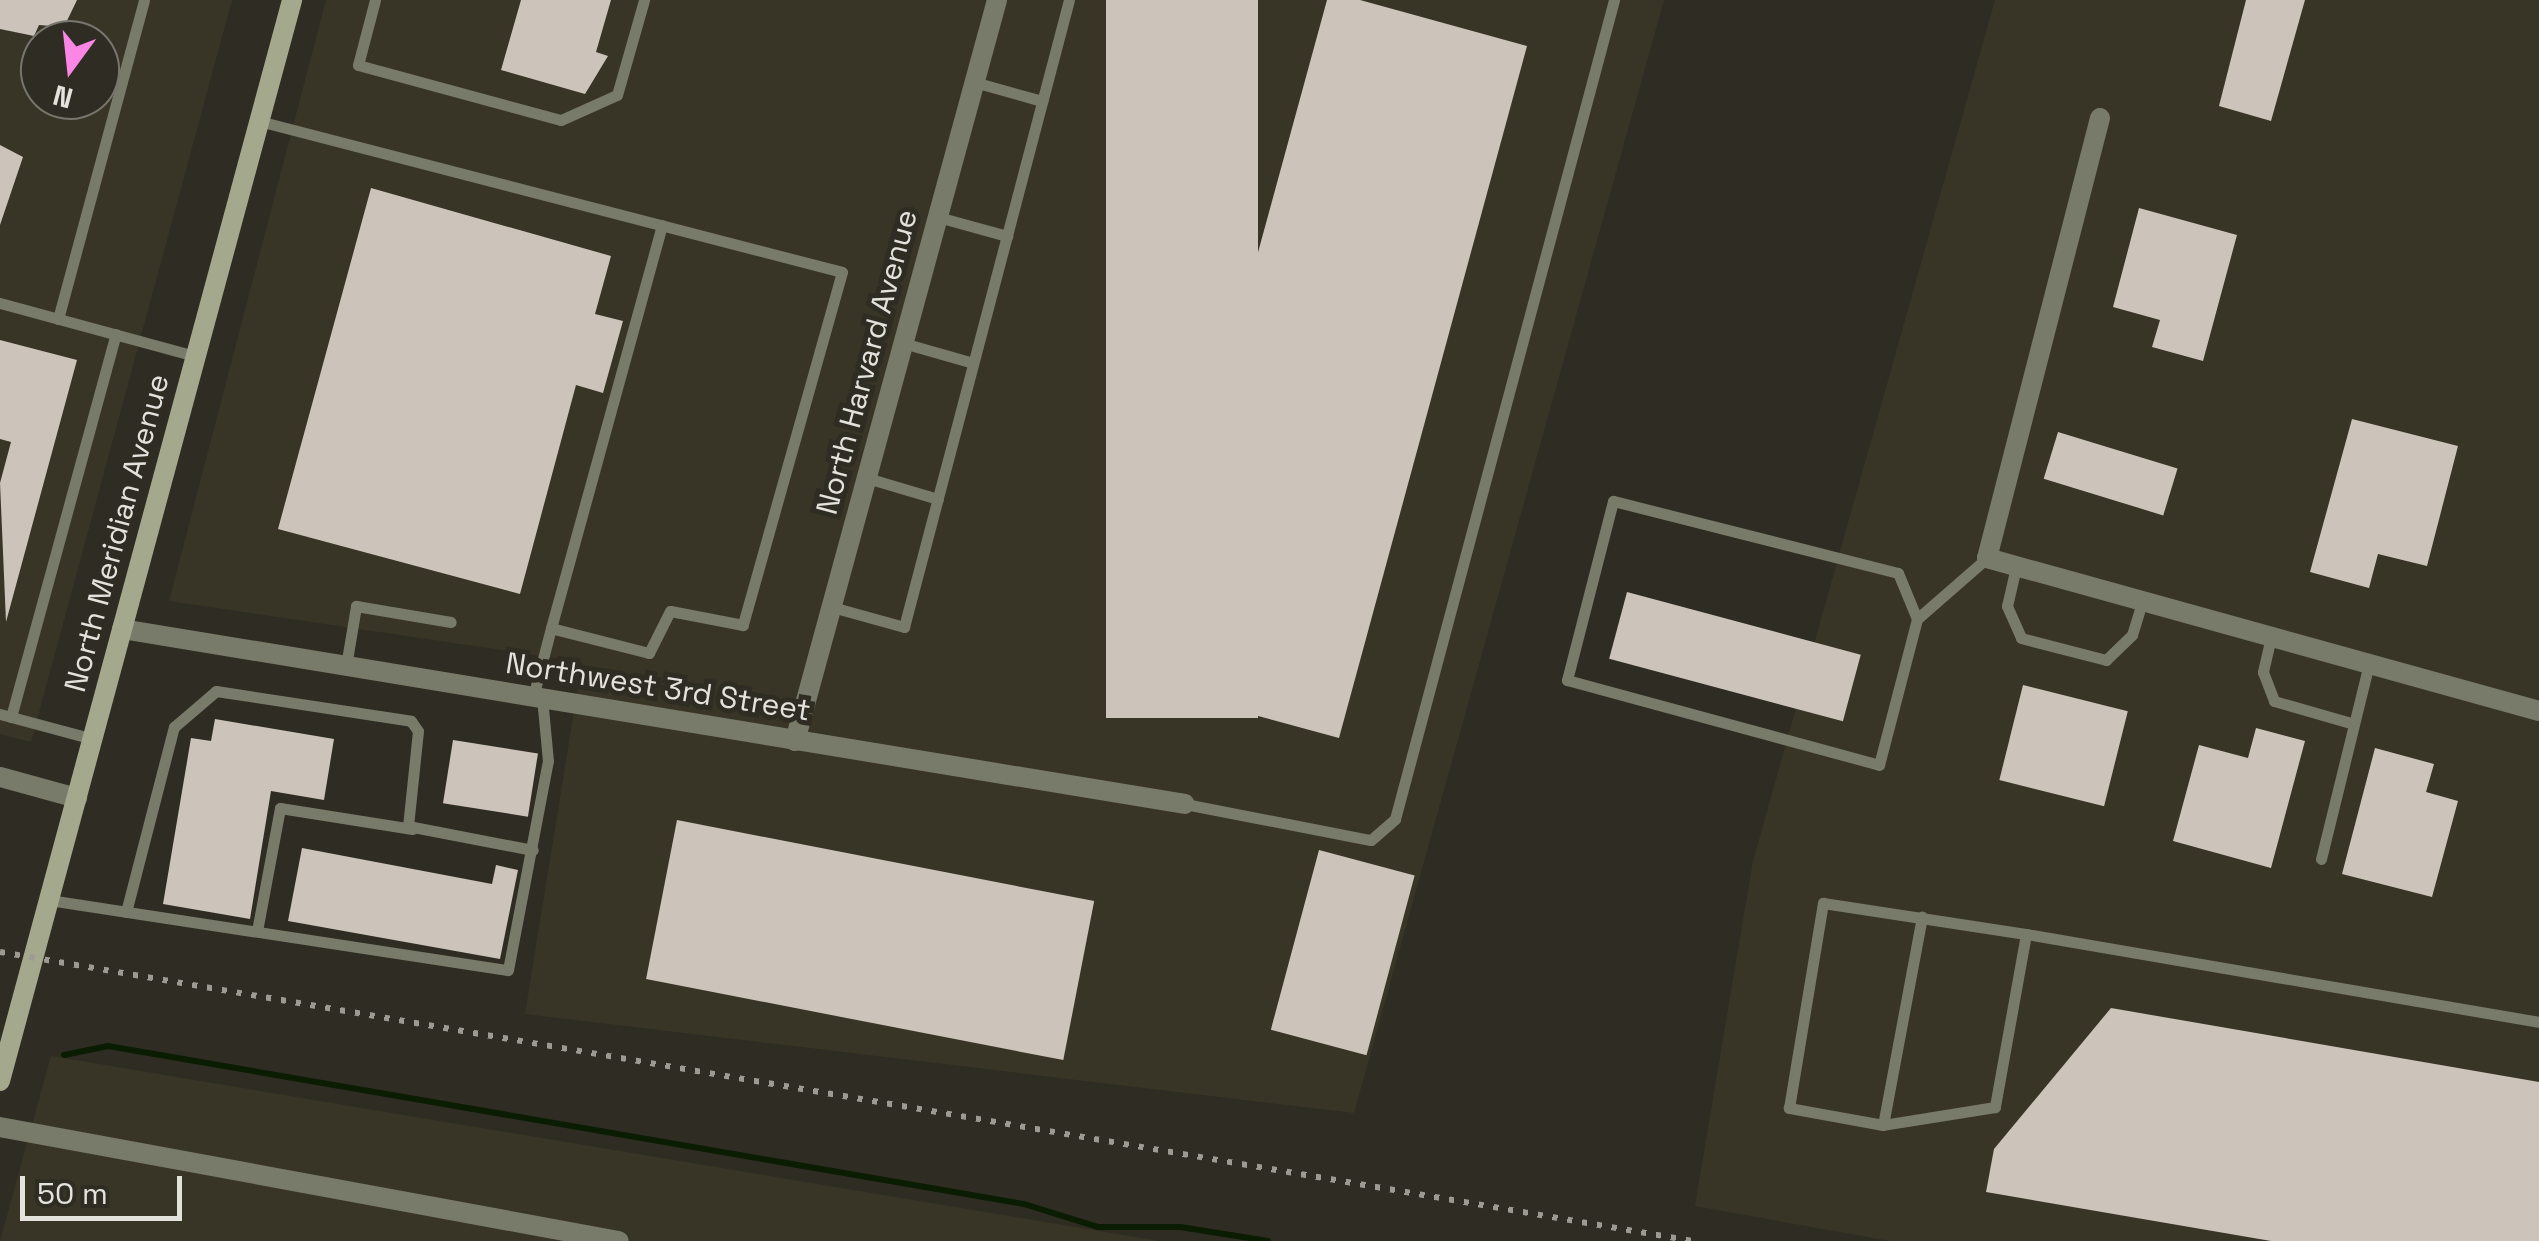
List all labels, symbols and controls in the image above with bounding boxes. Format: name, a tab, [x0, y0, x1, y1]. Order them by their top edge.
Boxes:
north arrow	[20, 20, 120, 120]
text: N	[49, 77, 76, 117]
street label: North Harvard Avenue	[809, 205, 925, 519]
street label: North Meridian Avenue	[57, 370, 177, 696]
street label: Northwest 3rd Street	[503, 645, 813, 729]
scale bar	[25, 1156, 188, 1218]
text: 50 m	[37, 1174, 108, 1213]

